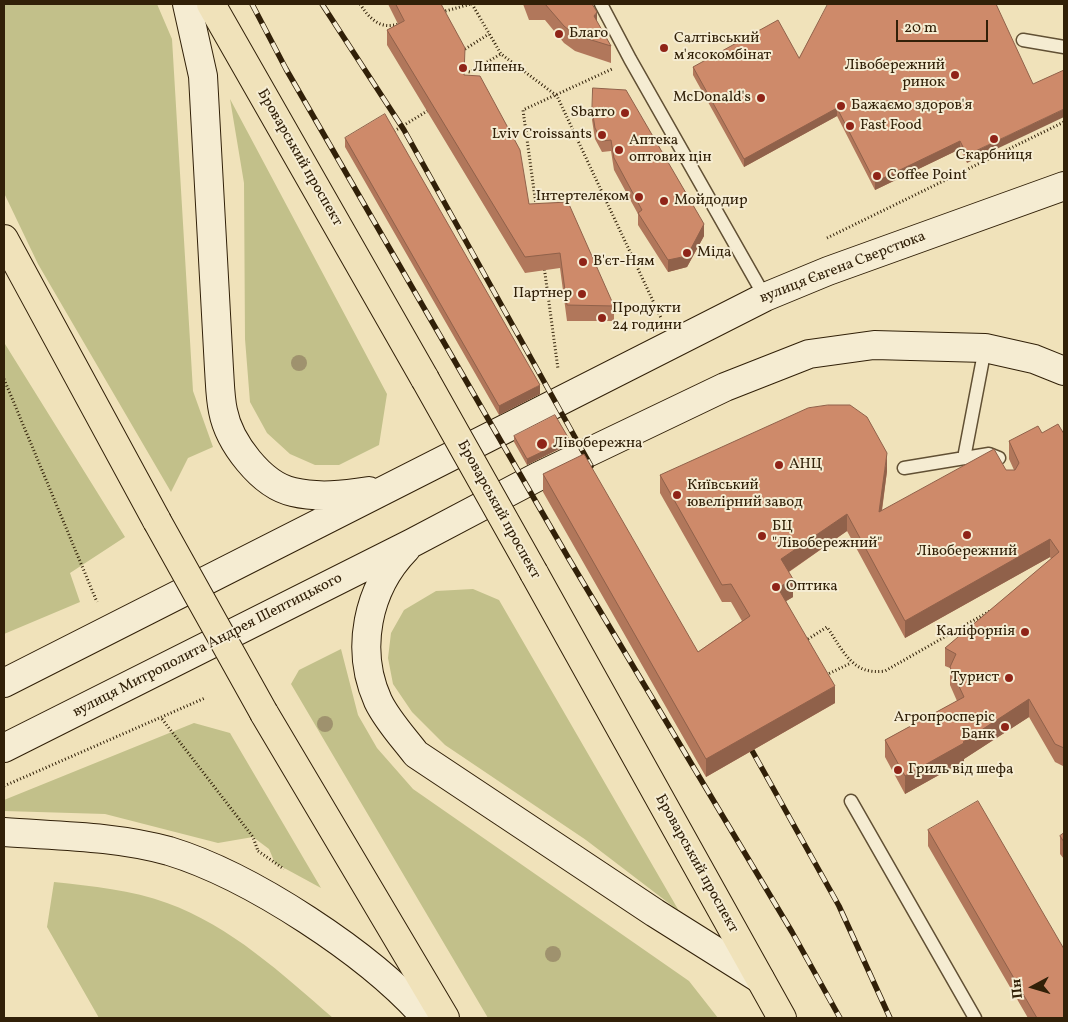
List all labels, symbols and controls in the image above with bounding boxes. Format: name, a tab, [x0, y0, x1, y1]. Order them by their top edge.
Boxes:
scale bar	[898, 10, 990, 42]
text: 20 m	[904, 18, 937, 39]
place label: Благо	[569, 25, 608, 43]
marker: Благо	[553, 28, 565, 40]
place label: Салтівський м'ясокомбінат	[674, 30, 771, 65]
marker: Салтівський м'ясокомбінат	[658, 42, 670, 54]
place label: Лівобережний ринок	[845, 57, 945, 92]
place label: Липень	[473, 59, 525, 77]
marker: Липень	[457, 62, 469, 74]
marker: Лівобережний ринок	[949, 69, 961, 81]
street label: Броварський проспект	[252, 86, 346, 230]
place label: McDonald's	[673, 89, 751, 107]
marker: McDonald's	[755, 92, 767, 104]
place label: Бажаємо здоров'я	[851, 97, 972, 115]
marker: Бажаємо здоров'я	[835, 100, 847, 112]
place label: Sbarro	[570, 104, 615, 122]
marker: Sbarro	[619, 107, 631, 119]
place label: Fast Food	[860, 117, 922, 135]
marker: Fast Food	[844, 120, 856, 132]
place label: Lviv Croissants	[492, 126, 592, 144]
marker: Lviv Croissants	[596, 129, 608, 141]
place label: Аптека оптових цін	[629, 132, 712, 167]
marker: Скарбниця	[988, 133, 1000, 145]
marker: Аптека оптових цін	[613, 144, 625, 156]
place label: Скарбниця	[956, 147, 1032, 165]
place label: Coffee Point	[887, 167, 967, 185]
marker: Coffee Point	[871, 170, 883, 182]
place label: Інтертелеком	[536, 188, 629, 206]
marker: Інтертелеком	[633, 191, 645, 203]
place label: Мойдодир	[674, 192, 747, 210]
marker: Мойдодир	[658, 195, 670, 207]
street label: вулиця Євгена Сверстюка	[757, 228, 929, 308]
place label: Міда	[697, 244, 731, 262]
marker: Міда	[681, 247, 693, 259]
place label: В'єт-Ням	[593, 253, 655, 271]
marker: В'єт-Ням	[577, 256, 589, 268]
place label: Партнер	[513, 285, 572, 303]
marker: Партнер	[576, 288, 588, 300]
place label: Продукти 24 години	[612, 300, 682, 335]
marker: Продукти 24 години	[596, 312, 608, 324]
place label: Лівобережна	[553, 435, 643, 453]
marker: Лівобережна	[535, 437, 549, 451]
street label: Броварський проспект	[452, 438, 544, 582]
place label: АНЦ	[789, 456, 823, 474]
marker: АНЦ	[773, 459, 785, 471]
place label: Київський ювелірний завод	[687, 477, 803, 512]
marker: Київський ювелірний завод	[671, 489, 683, 501]
place label: БЦ "Лівобережний"	[772, 518, 882, 553]
marker: Лівобережний	[961, 529, 973, 541]
marker: БЦ "Лівобережний"	[756, 530, 768, 542]
place label: Лівобережний	[917, 543, 1017, 561]
street label: вулиця Митрополита Андрея Шептицького	[70, 570, 346, 722]
place label: Оптика	[786, 578, 838, 596]
marker: Оптика	[770, 581, 782, 593]
place label: Каліфорнія	[936, 623, 1015, 641]
marker: Каліфорнія	[1019, 626, 1031, 638]
place label: Турист	[951, 669, 999, 687]
marker: Турист	[1003, 672, 1015, 684]
place label: Агропросперіс Банк	[894, 709, 995, 744]
marker: Агропросперіс Банк	[999, 721, 1011, 733]
place label: Гриль від шефа	[908, 761, 1013, 779]
marker: Гриль від шефа	[892, 764, 904, 776]
street label: Броварський проспект	[650, 792, 742, 936]
north arrow	[1008, 962, 1058, 1012]
text: Пн	[1007, 978, 1028, 1000]

